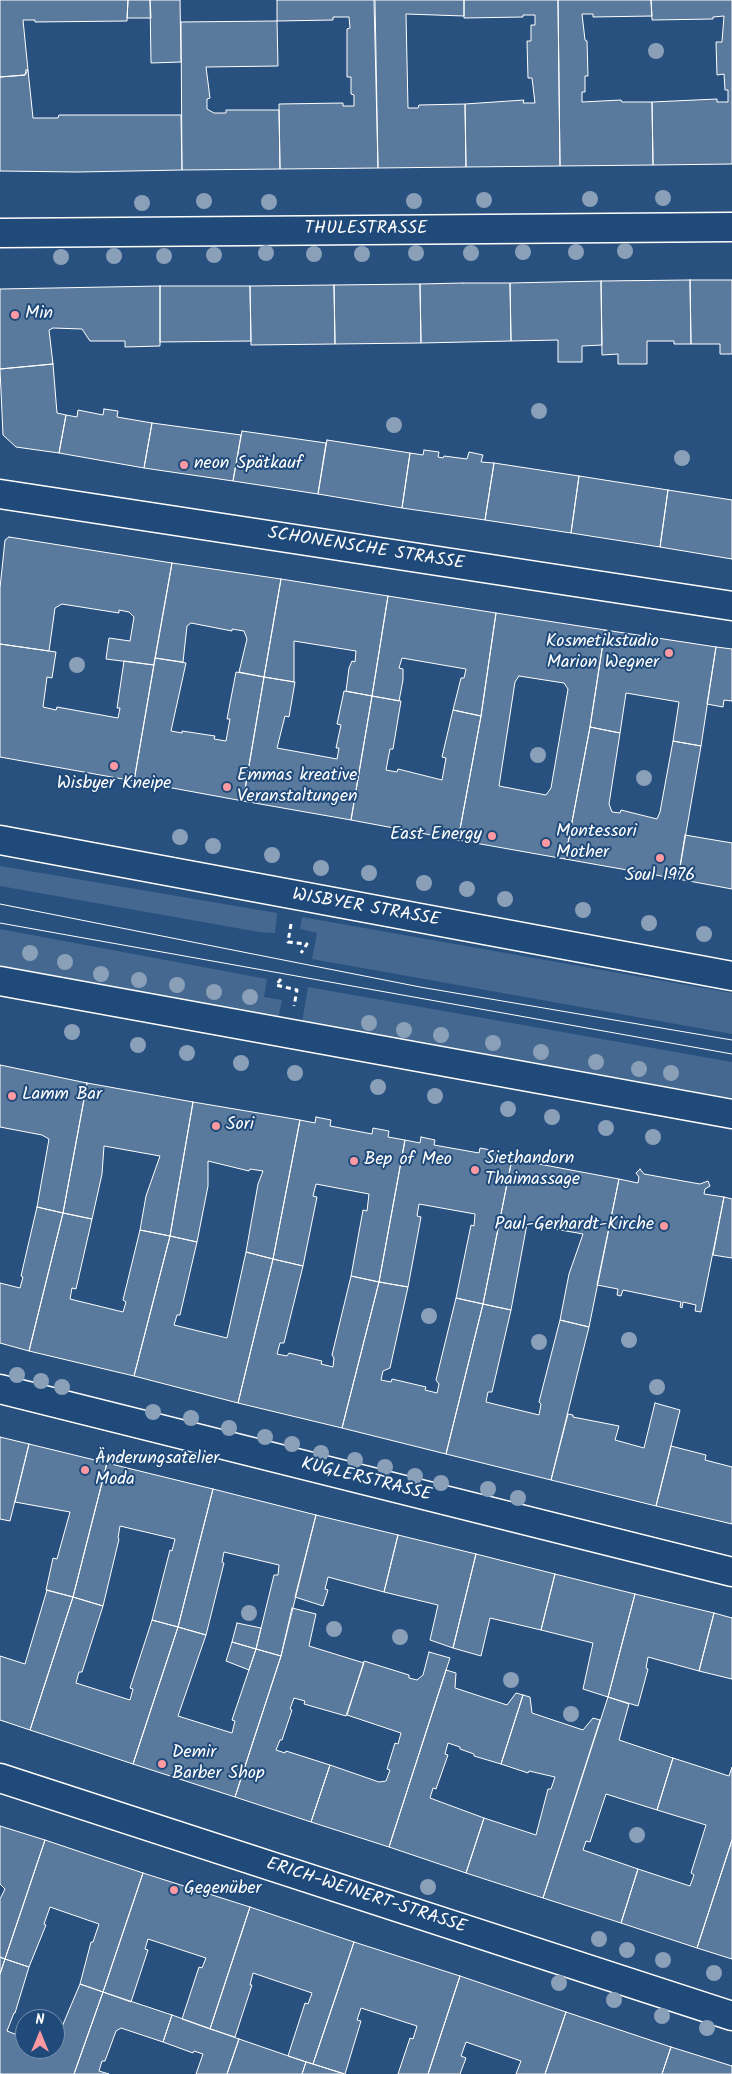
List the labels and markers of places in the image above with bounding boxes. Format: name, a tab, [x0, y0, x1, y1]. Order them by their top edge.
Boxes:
place label: Min	[25, 304, 53, 326]
marker: Min	[9, 309, 21, 321]
place label: neon Spätkauf	[194, 454, 303, 476]
marker: neon Spätkauf	[178, 459, 190, 471]
place label: Kosmetikstudio Marion Wegner	[546, 632, 659, 674]
marker: Kosmetikstudio Marion Wegner	[663, 647, 675, 659]
marker: Wisbyer Kneipe	[108, 760, 120, 772]
place label: Emmas kreative Veranstaltungen	[237, 766, 358, 809]
place label: Wisbyer Kneipe	[57, 774, 171, 796]
marker: Emmas kreative Veranstaltungen	[221, 781, 233, 793]
place label: Montessori Mother	[556, 822, 637, 864]
place label: East Energy	[390, 825, 482, 847]
marker: East Energy	[486, 830, 498, 842]
marker: Montessori Mother	[540, 837, 552, 849]
marker: Soul 1976	[654, 852, 666, 864]
place label: Soul 1976	[625, 866, 695, 888]
place label: Lamm Bar	[22, 1085, 102, 1107]
marker: Lamm Bar	[6, 1090, 18, 1102]
place label: Sori	[226, 1115, 254, 1137]
marker: Sori	[210, 1120, 222, 1132]
place label: Siethandorn Thaimassage	[485, 1149, 580, 1192]
place label: Bep of Meo	[364, 1150, 452, 1172]
marker: Bep of Meo	[348, 1155, 360, 1167]
marker: Siethandorn Thaimassage	[469, 1164, 481, 1176]
place label: Paul-Gerhardt-Kirche	[495, 1215, 654, 1237]
marker: Paul-Gerhardt-Kirche	[658, 1220, 670, 1232]
place label: Änderungsatelier Moda	[95, 1449, 219, 1492]
marker: Änderungsatelier Moda	[79, 1464, 91, 1476]
place label: Demir Barber Shop	[172, 1743, 265, 1786]
marker: Demir Barber Shop	[156, 1758, 168, 1770]
place label: Gegenüber	[184, 1879, 261, 1901]
marker: Gegenüber	[168, 1884, 180, 1896]

